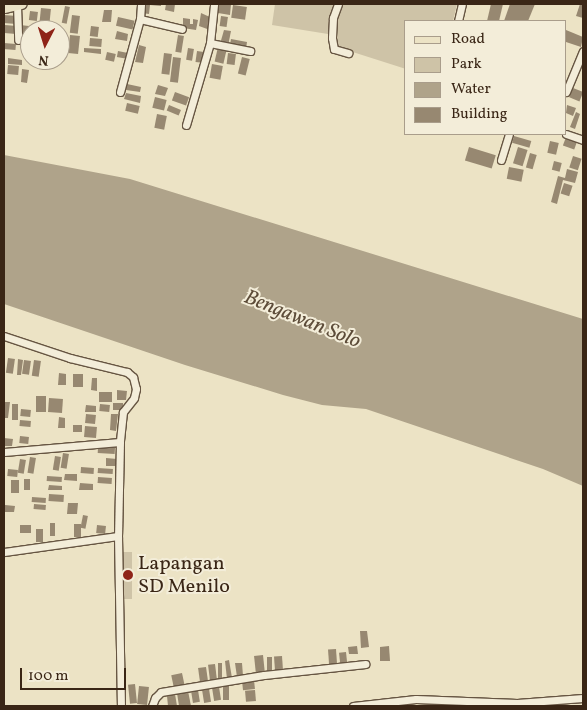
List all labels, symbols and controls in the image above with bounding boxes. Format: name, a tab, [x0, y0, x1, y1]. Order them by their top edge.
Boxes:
north arrow	[20, 20, 70, 70]
legend	[404, 20, 567, 135]
text: Road	[451, 29, 485, 50]
text: N	[38, 50, 50, 69]
text: Park	[451, 54, 482, 75]
text: Water	[451, 79, 491, 100]
text: Building	[451, 104, 507, 125]
water label: Bengawan Solo	[240, 285, 364, 355]
place label: Lapangan SD Menilo	[138, 552, 230, 599]
marker: Lapangan SD Menilo	[122, 569, 134, 581]
scale bar	[22, 658, 129, 690]
text: 100 m	[28, 666, 68, 687]

